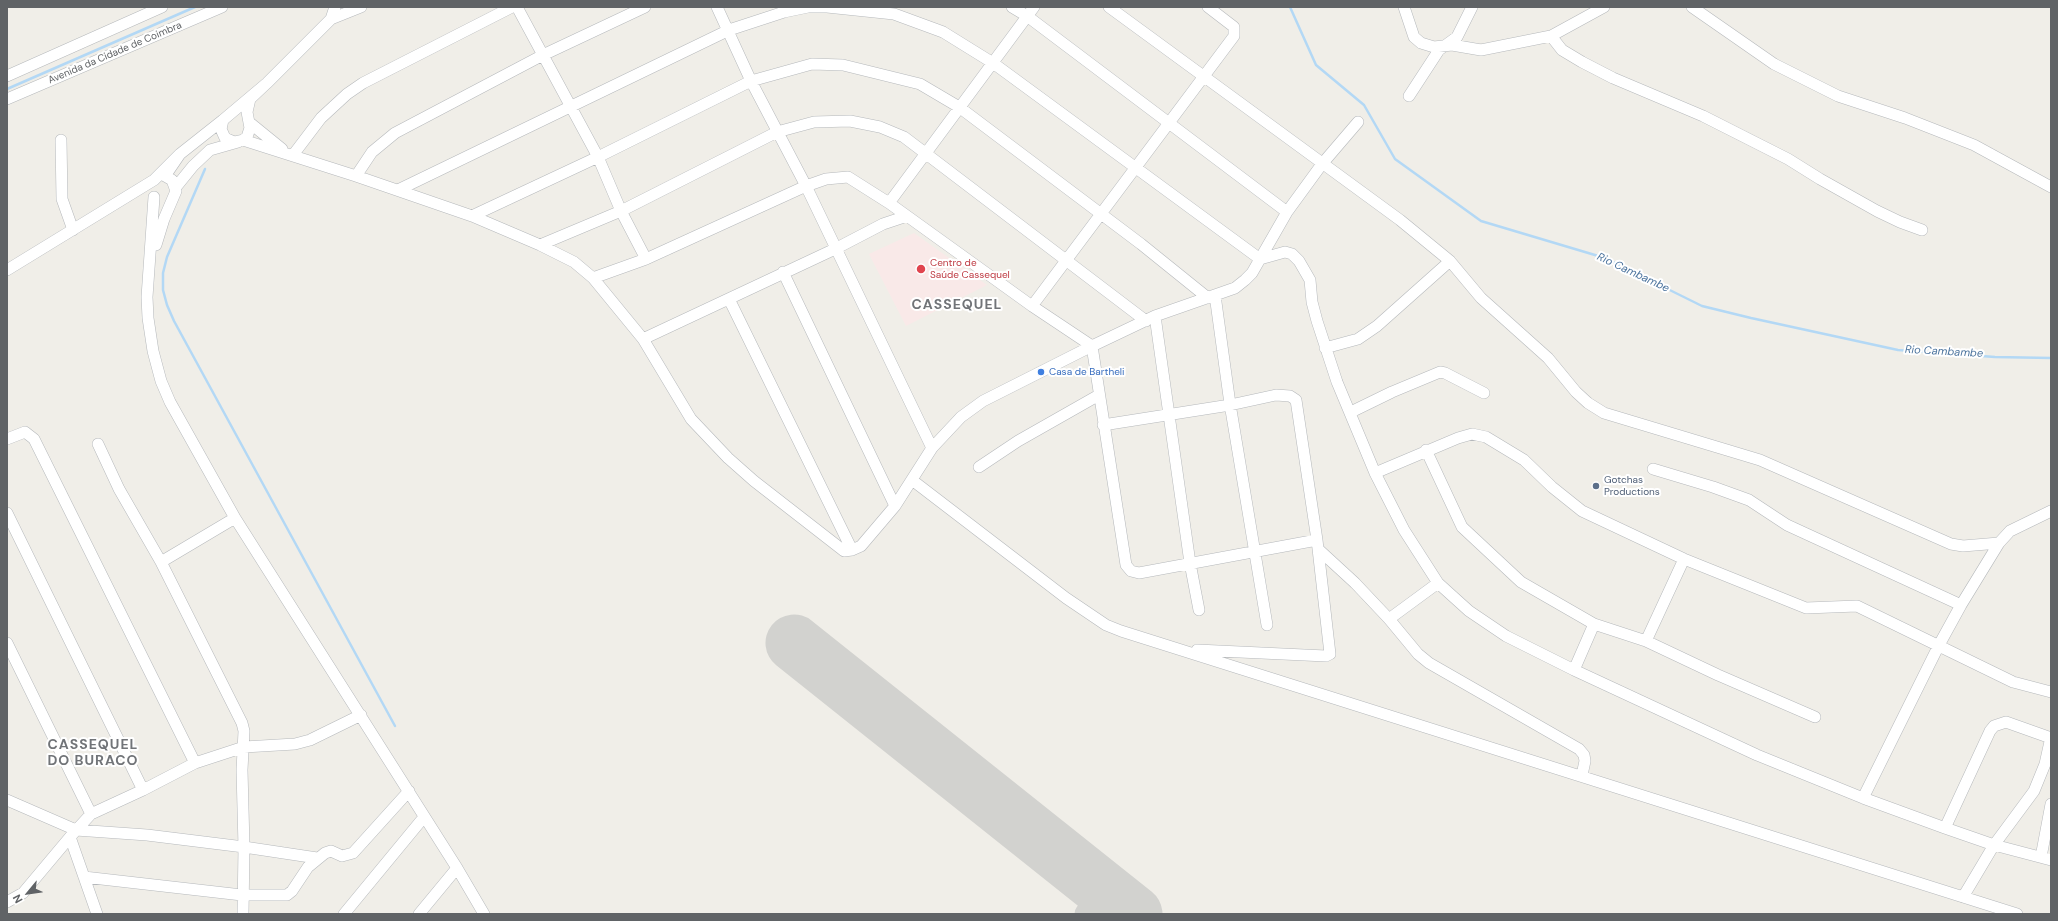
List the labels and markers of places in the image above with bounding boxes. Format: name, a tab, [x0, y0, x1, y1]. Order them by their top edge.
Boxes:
place label: Centro de Saúde Cassequel	[930, 257, 1010, 280]
marker: Centro de Saúde Cassequel	[915, 263, 927, 275]
place label: Casa de Bartheli	[1049, 366, 1124, 378]
marker: Casa de Bartheli	[1036, 367, 1046, 377]
place label: Gotchas Productions	[1604, 474, 1660, 498]
marker: Gotchas Productions	[1591, 481, 1601, 491]

